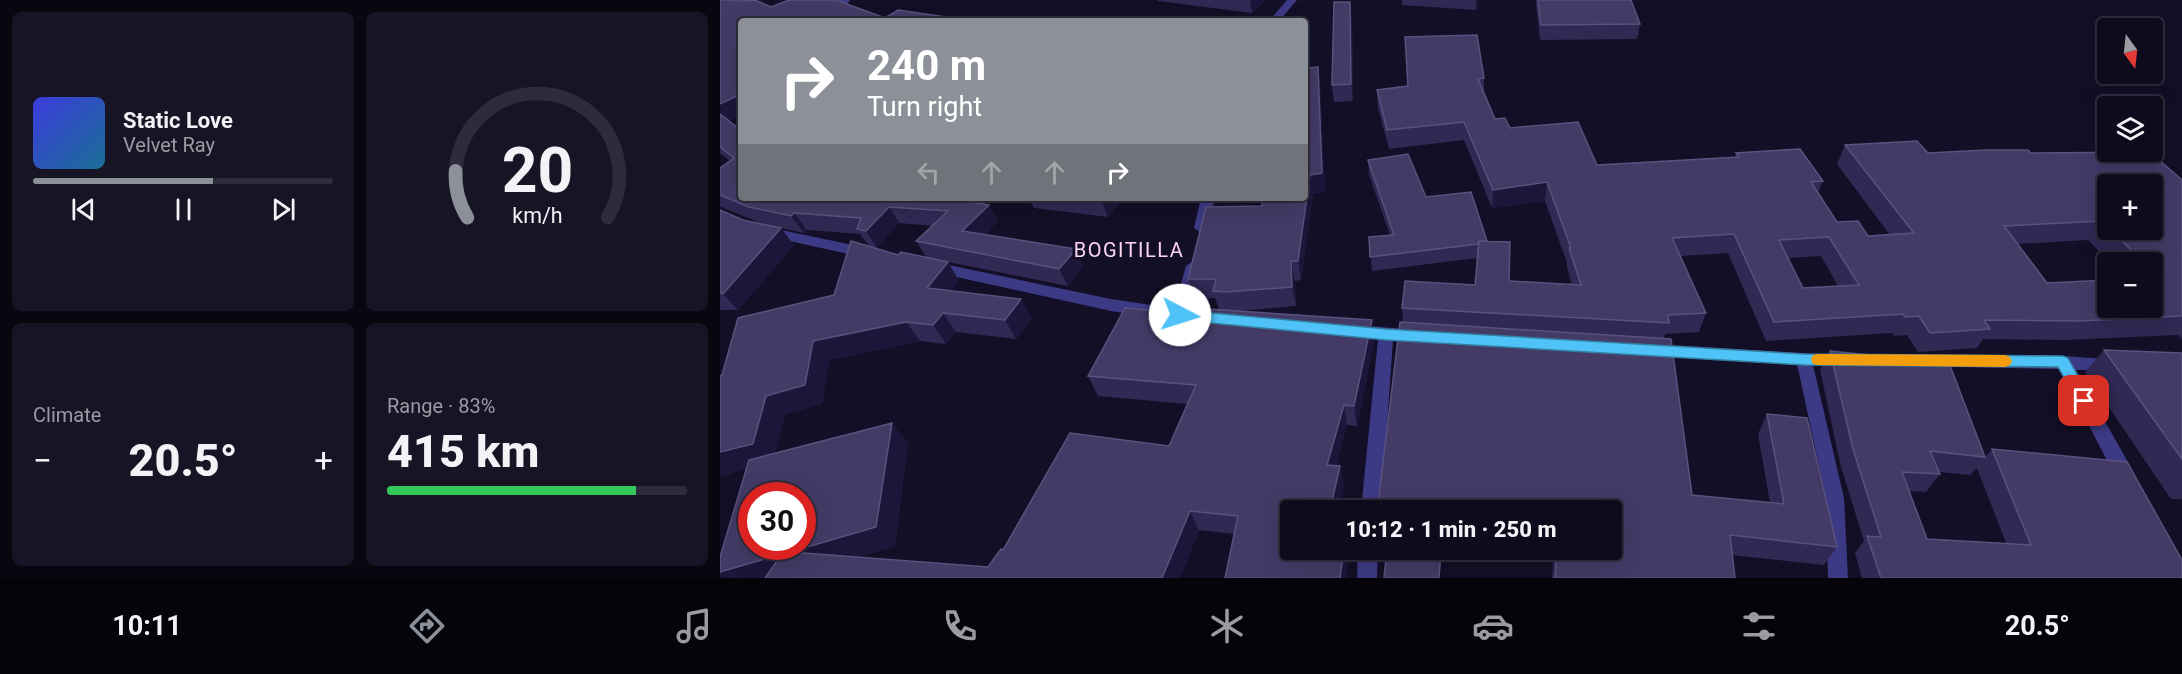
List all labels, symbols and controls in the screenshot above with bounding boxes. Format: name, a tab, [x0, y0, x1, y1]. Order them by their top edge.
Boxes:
north arrow	[2097, 18, 2163, 84]
map controls	[2097, 18, 2163, 318]
text: 240 m	[867, 41, 986, 90]
icon: right	[768, 42, 846, 120]
text: Turn right	[867, 91, 982, 123]
button: layers	[2097, 96, 2163, 162]
text: Static Love	[123, 108, 233, 133]
text: Velvet Ray	[123, 133, 215, 157]
text: 20	[501, 135, 573, 208]
icon: left	[912, 156, 945, 189]
icon: ahead	[975, 156, 1008, 189]
icon: ahead	[1038, 156, 1071, 189]
icon: right	[1101, 156, 1134, 189]
button: +	[2097, 174, 2163, 240]
icon: previous	[67, 193, 100, 226]
icon: pause	[167, 193, 200, 226]
icon: next	[267, 193, 300, 226]
text: km/h	[512, 204, 562, 229]
district label: BOGITILLA	[1074, 238, 1184, 262]
button: −	[2097, 252, 2163, 318]
position arrow	[1148, 283, 1212, 347]
pin	[2058, 375, 2109, 426]
icon: arrive	[2067, 384, 2100, 417]
text: Range · 83%	[387, 394, 495, 418]
text: Climate	[33, 403, 101, 427]
text: 415 km	[387, 425, 539, 478]
text: 20.5°	[129, 434, 238, 487]
text: −	[33, 441, 52, 480]
text: +	[314, 441, 333, 480]
speed limit sign: 30	[738, 482, 816, 560]
text: 10:12 · 1 min · 250 m	[1346, 517, 1556, 542]
icon: directions	[406, 605, 448, 647]
icon: music	[673, 605, 715, 647]
icon: phone	[939, 605, 981, 647]
icon: climate	[1206, 605, 1248, 647]
icon: car	[1472, 605, 1514, 647]
icon: filters	[1738, 605, 1780, 647]
text: 10:11	[112, 610, 182, 642]
text: 20.5°	[2005, 610, 2070, 642]

